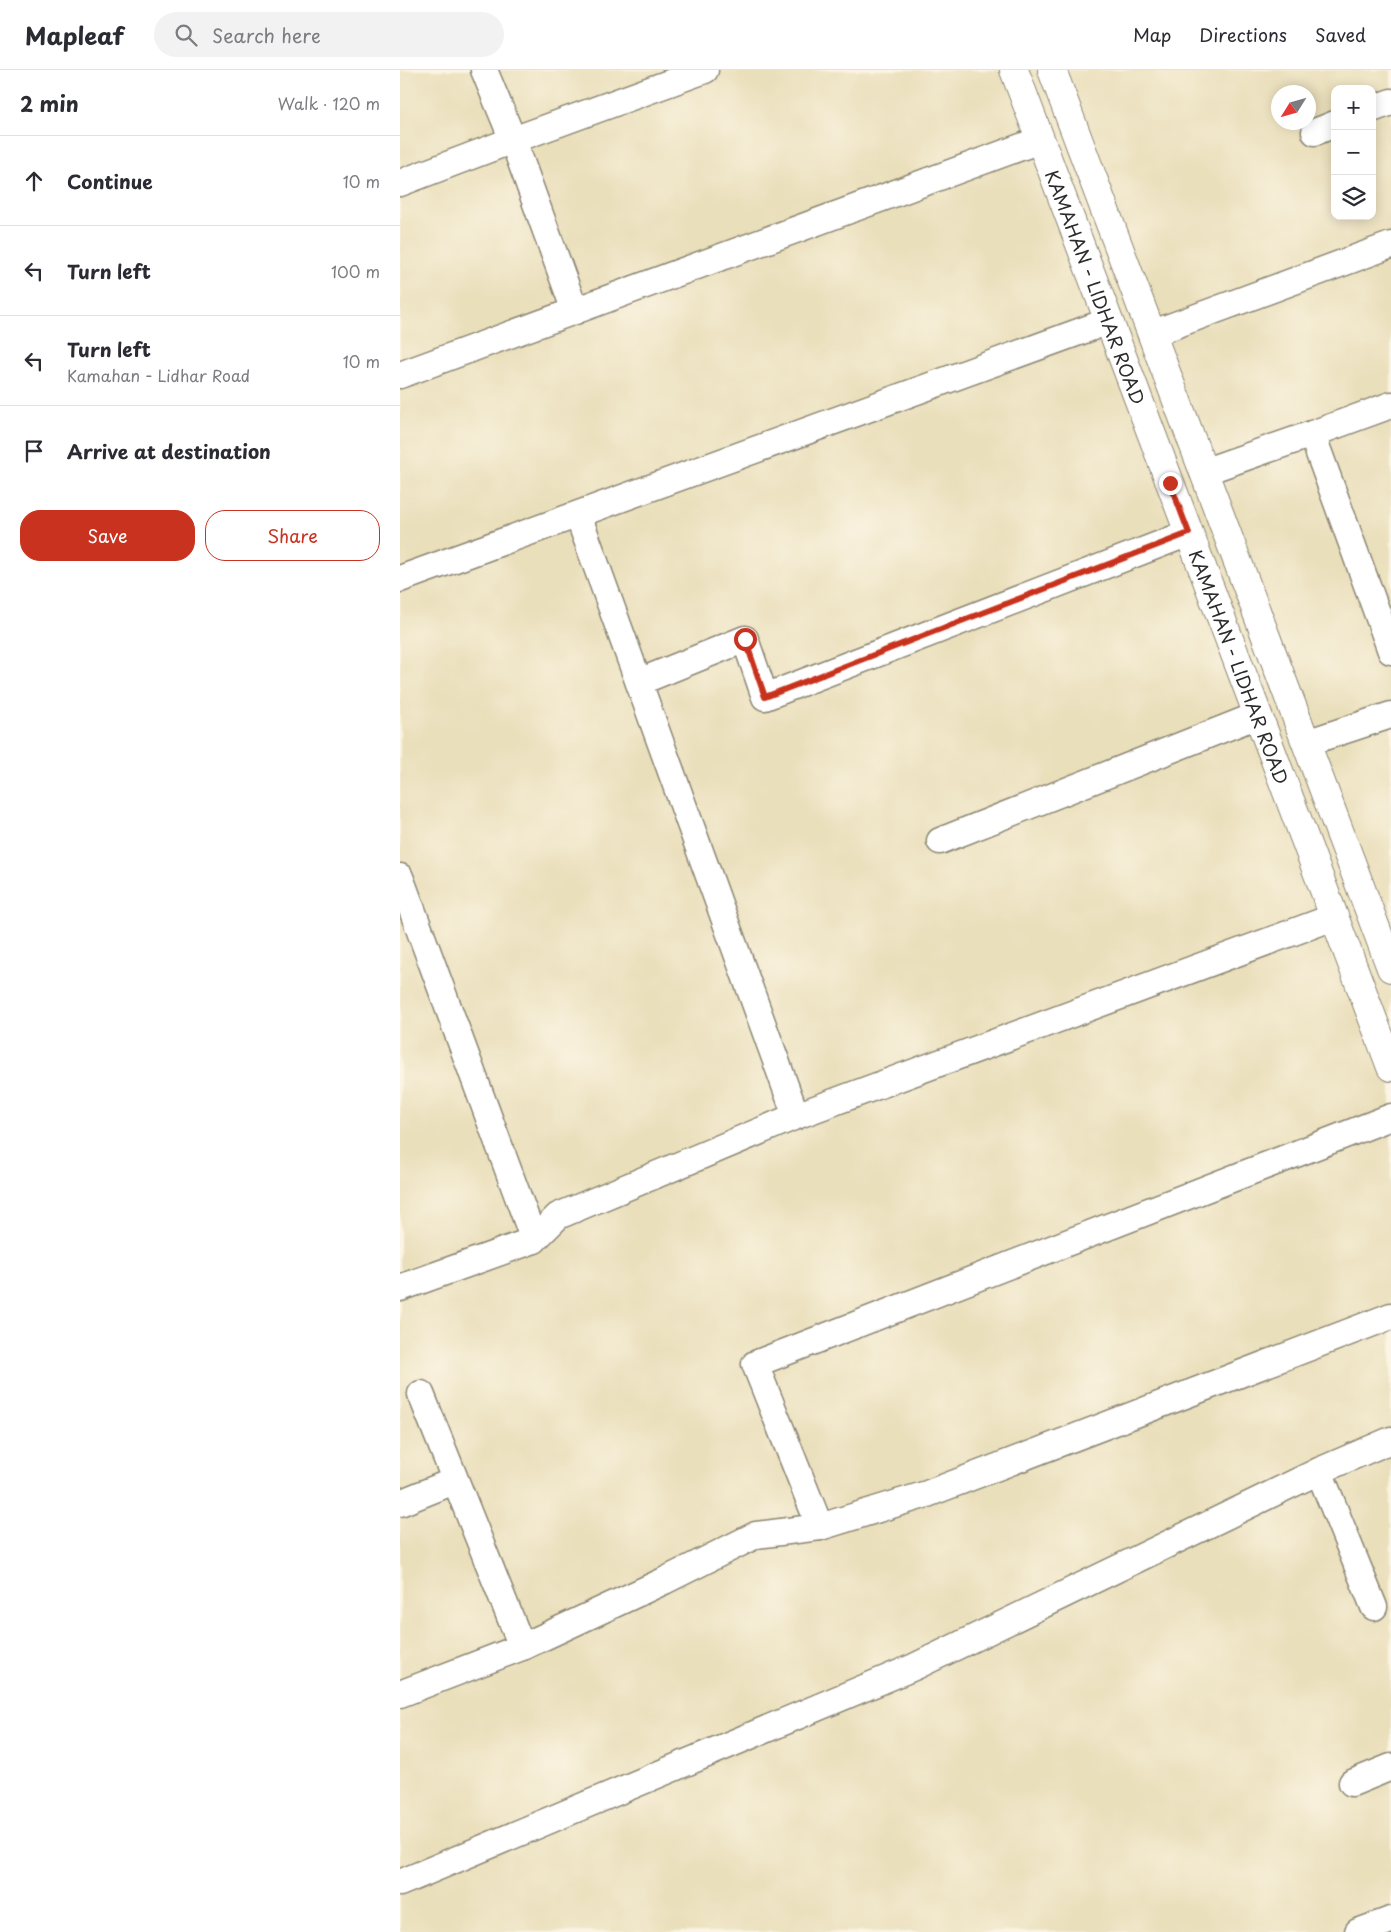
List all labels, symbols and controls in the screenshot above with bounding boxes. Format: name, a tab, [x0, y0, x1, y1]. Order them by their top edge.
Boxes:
search box	[154, 12, 504, 57]
text: Mapleaf	[25, 17, 124, 53]
icon: search	[172, 21, 200, 49]
text: Search here	[212, 21, 321, 49]
text: Map	[1133, 21, 1171, 48]
text: Directions	[1199, 21, 1287, 48]
text: Saved	[1315, 21, 1366, 48]
north arrow	[1271, 85, 1316, 130]
map controls	[1331, 85, 1376, 220]
button: +	[1331, 85, 1376, 130]
text: 2 min	[20, 87, 79, 119]
text: Walk · 120 m	[278, 91, 380, 115]
button: −	[1331, 130, 1376, 175]
street label: KAMAHAN - LIDHAR ROAD	[1039, 166, 1153, 408]
icon: ahead	[20, 167, 48, 195]
text: Continue	[67, 167, 153, 195]
text: 10 m	[343, 169, 380, 193]
button: layers	[1331, 175, 1376, 220]
icon: left	[20, 257, 48, 285]
text: Turn left	[67, 257, 151, 285]
text: 100 m	[331, 259, 380, 283]
text: Turn left	[67, 335, 151, 363]
icon: left	[20, 347, 48, 375]
text: 10 m	[343, 349, 380, 373]
text: Kamahan - Lidhar Road	[67, 363, 250, 387]
icon: arrive	[20, 437, 48, 465]
text: Arrive at destination	[67, 437, 271, 465]
route end	[1159, 472, 1182, 495]
button: Save	[20, 510, 195, 561]
button: Share	[205, 510, 380, 561]
street label: KAMAHAN - LIDHAR ROAD	[1183, 546, 1296, 788]
route start	[734, 628, 757, 651]

